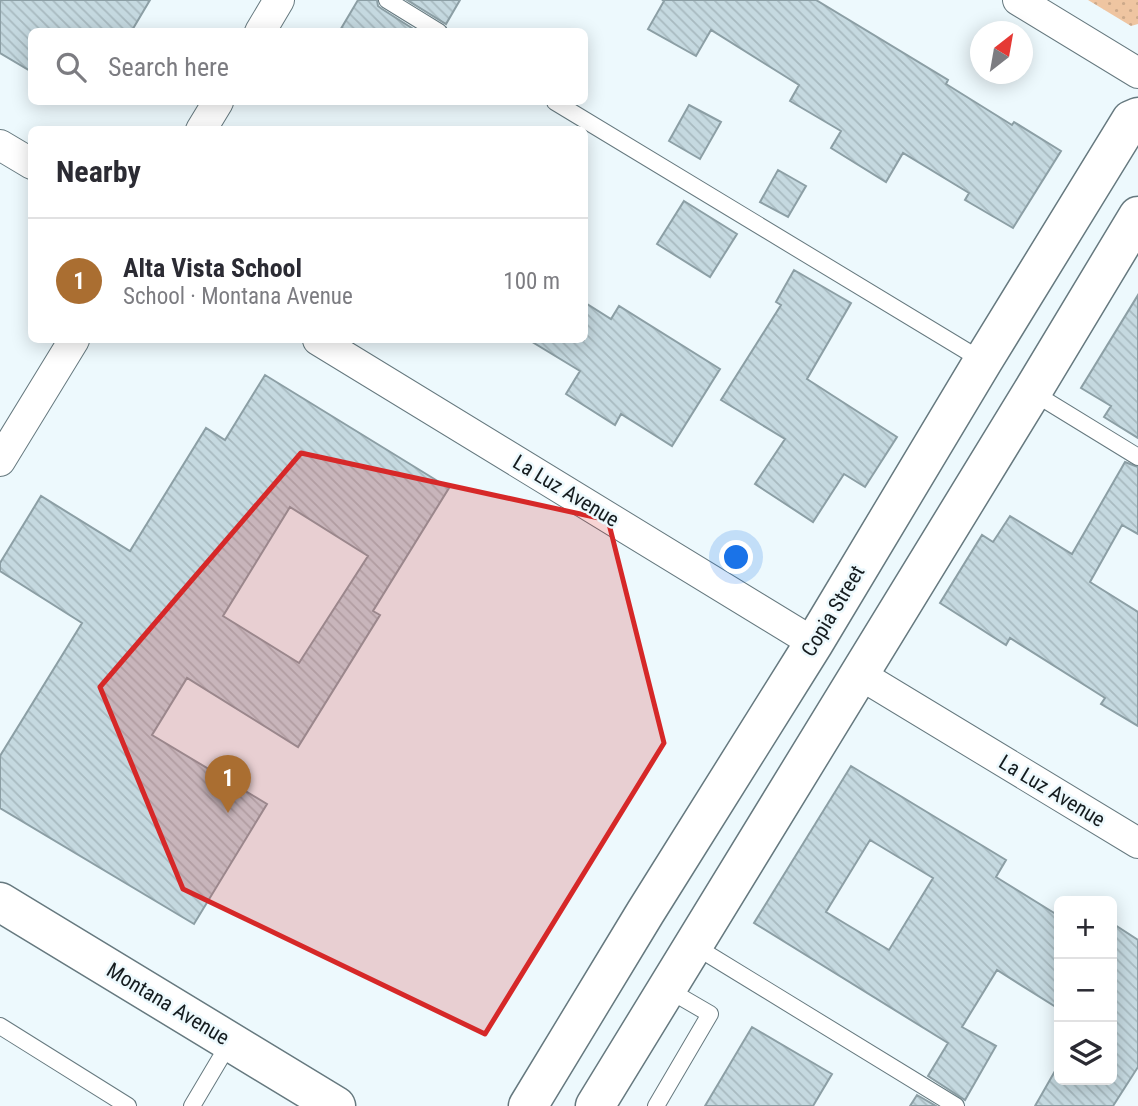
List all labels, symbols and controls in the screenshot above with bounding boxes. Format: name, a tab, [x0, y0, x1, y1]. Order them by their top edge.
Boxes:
north arrow	[970, 21, 1033, 84]
search box	[28, 28, 588, 105]
icon: search	[52, 48, 90, 86]
text: Search here	[108, 52, 229, 82]
text: Nearby	[56, 154, 141, 189]
text: Alta Vista School	[123, 253, 302, 283]
text: 1	[73, 268, 85, 295]
text: 100 m	[503, 268, 560, 295]
text: School · Montana Avenue	[123, 283, 353, 310]
street label: La Luz Avenue	[509, 450, 623, 532]
your location	[719, 540, 753, 574]
street label: Copia Street	[797, 561, 869, 661]
street label: La Luz Avenue	[995, 750, 1109, 832]
pin: 1	[205, 755, 251, 813]
map controls	[1054, 896, 1117, 1085]
button: +	[1054, 896, 1117, 959]
street label: Montana Avenue	[103, 958, 234, 1050]
button: −	[1054, 959, 1117, 1022]
button: layers	[1054, 1022, 1117, 1085]

